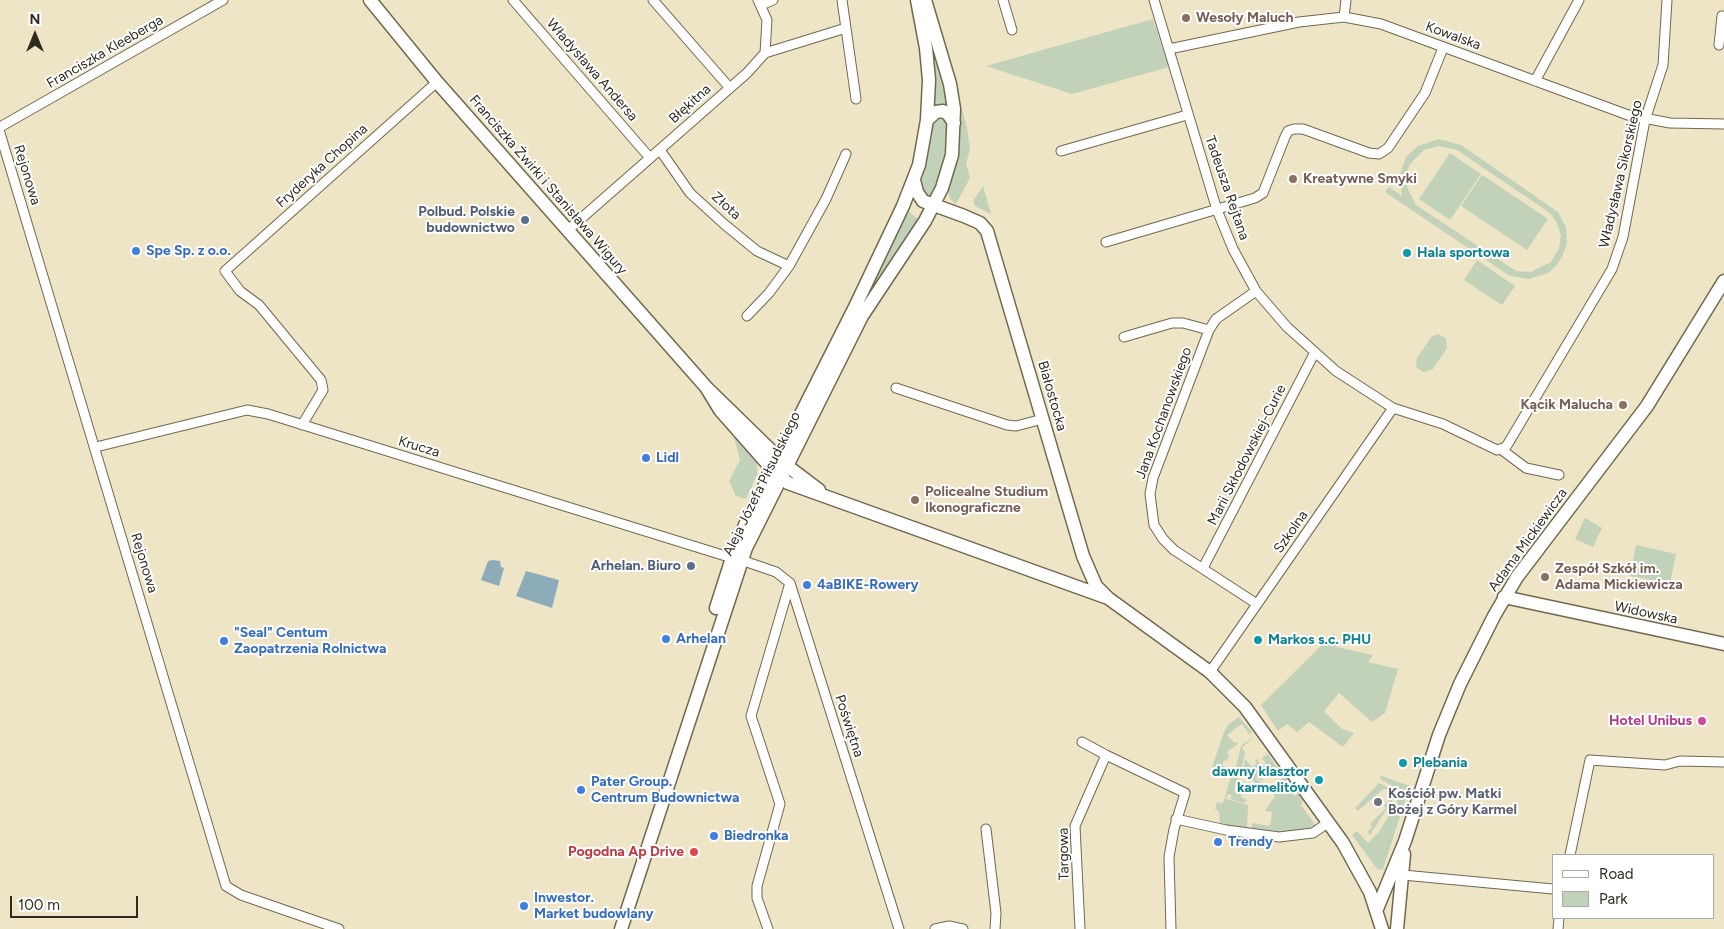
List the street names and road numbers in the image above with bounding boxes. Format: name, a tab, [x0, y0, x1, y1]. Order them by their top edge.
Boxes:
street label: Franciszka Kleeberga	[44, 12, 166, 92]
street label: Władysława Andersa	[543, 15, 641, 125]
street label: Kowalska	[1423, 18, 1483, 54]
street label: Błękitna	[666, 81, 714, 127]
street label: Franciszka Żwirki i Stanisława Wigury	[465, 92, 631, 278]
street label: Władysława Sikorskiego	[1596, 99, 1646, 249]
street label: Fryderyka Chopina	[273, 121, 371, 211]
street label: Tadeusza Rejtana	[1201, 134, 1253, 242]
street label: Rejonowa	[10, 143, 44, 207]
street label: Złota	[708, 189, 744, 223]
street label: Jana Kochanowskiego	[1132, 345, 1196, 481]
street label: Białostocka	[1034, 359, 1070, 433]
street label: Marii Skłodowskiej-Curie	[1204, 382, 1290, 528]
street label: Aleja Józefa Piłsudskiego	[720, 409, 804, 559]
street label: Krucza	[396, 433, 442, 461]
street label: Adama Mickiewicza	[1485, 485, 1571, 595]
street label: Szkolna	[1270, 507, 1312, 557]
street label: Rejonowa	[127, 531, 161, 595]
street label: Widowska	[1613, 598, 1679, 628]
street label: Poświętna	[831, 693, 867, 759]
street label: Targowa	[1055, 827, 1073, 881]

